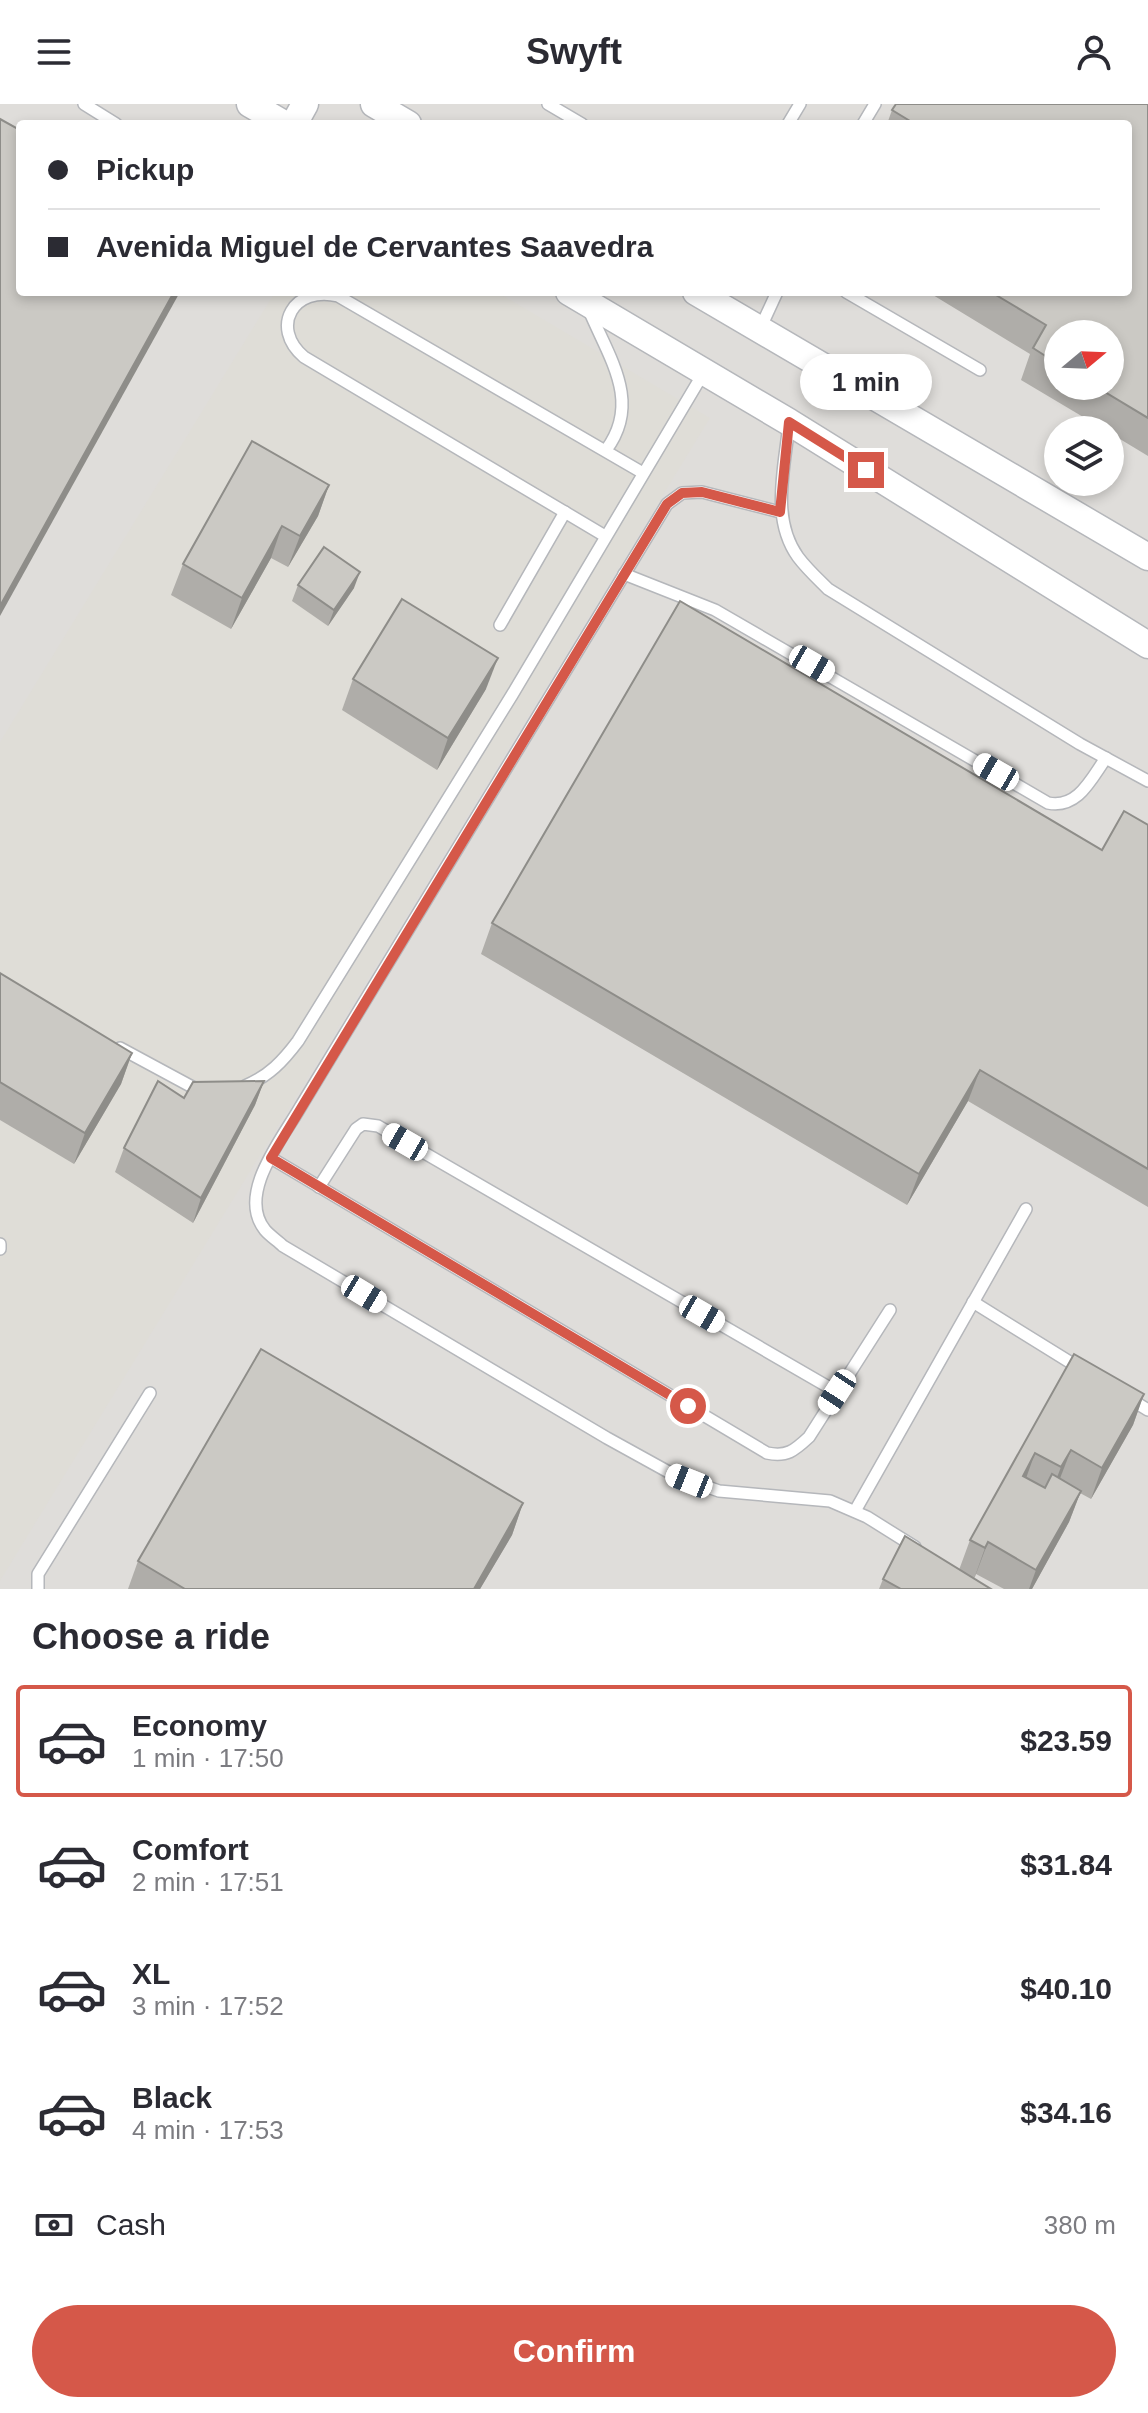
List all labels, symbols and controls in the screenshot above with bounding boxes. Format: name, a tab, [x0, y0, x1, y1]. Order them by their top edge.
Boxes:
icon: menu	[32, 30, 76, 74]
icon: person	[1072, 30, 1116, 74]
text: Swyft	[526, 31, 622, 72]
text: Pickup	[96, 153, 194, 186]
text: Avenida Miguel de Cervantes Saavedra	[96, 230, 653, 263]
north arrow	[1044, 320, 1124, 400]
map controls	[1044, 320, 1124, 496]
callout: 1 min	[800, 354, 932, 410]
text: 1 min	[832, 367, 900, 397]
button: layers	[1044, 416, 1124, 496]
route end	[848, 452, 884, 488]
car	[785, 642, 839, 686]
car	[969, 750, 1023, 794]
car	[378, 1120, 432, 1164]
car	[337, 1271, 391, 1317]
car	[675, 1292, 729, 1336]
car	[814, 1365, 860, 1419]
route start	[670, 1388, 706, 1424]
car	[662, 1461, 716, 1501]
text: Choose a ride	[32, 1616, 270, 1657]
icon: car	[36, 1705, 108, 1777]
text: Economy	[132, 1709, 267, 1742]
text: $23.59	[1020, 1724, 1112, 1757]
text: 1 min · 17:50	[132, 1743, 284, 1773]
icon: car	[36, 1829, 108, 1901]
text: Comfort	[132, 1833, 249, 1866]
text: $31.84	[1020, 1848, 1112, 1881]
text: 2 min · 17:51	[132, 1867, 284, 1897]
icon: car	[36, 1953, 108, 2025]
text: XL	[132, 1957, 170, 1990]
text: $40.10	[1020, 1972, 1112, 2005]
text: 3 min · 17:52	[132, 1991, 284, 2021]
icon: car	[36, 2077, 108, 2149]
text: Black	[132, 2081, 212, 2114]
text: $34.16	[1020, 2096, 1112, 2129]
text: 4 min · 17:53	[132, 2115, 284, 2145]
icon: cash	[32, 2203, 76, 2247]
text: Cash	[96, 2208, 166, 2241]
text: 380 m	[1044, 2210, 1116, 2240]
button: Confirm	[32, 2305, 1116, 2397]

